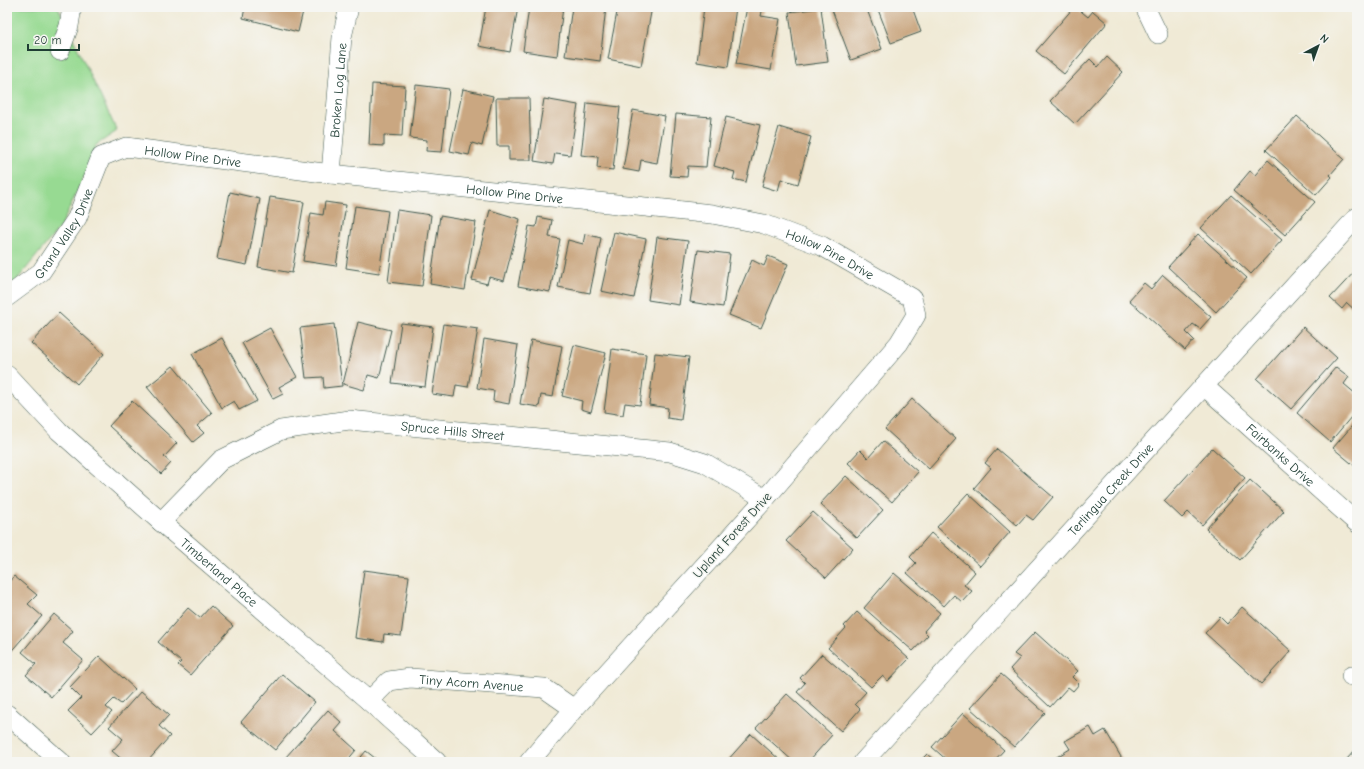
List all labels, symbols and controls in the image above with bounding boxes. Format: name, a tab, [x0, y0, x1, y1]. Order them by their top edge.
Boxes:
scale bar	[28, 26, 79, 52]
north arrow	[1298, 26, 1338, 66]
text: N	[1317, 32, 1331, 46]
text: 20 m	[34, 33, 62, 47]
street label: Broken Log Lane	[326, 42, 349, 138]
street label: Hollow Pine Drive	[144, 142, 243, 170]
street label: Hollow Pine Drive	[466, 181, 564, 206]
street label: Grand Valley Drive	[31, 186, 96, 282]
street label: Hollow Pine Drive	[784, 225, 877, 282]
street label: Spruce Hills Street	[400, 418, 506, 443]
street label: Fairbanks Drive	[1243, 420, 1318, 489]
street label: Terlingua Creek Drive	[1064, 440, 1156, 539]
street label: Upland Forest Drive	[689, 489, 775, 581]
street label: Timberland Place	[178, 535, 261, 610]
street label: Tiny Acorn Avenue	[419, 671, 524, 694]

